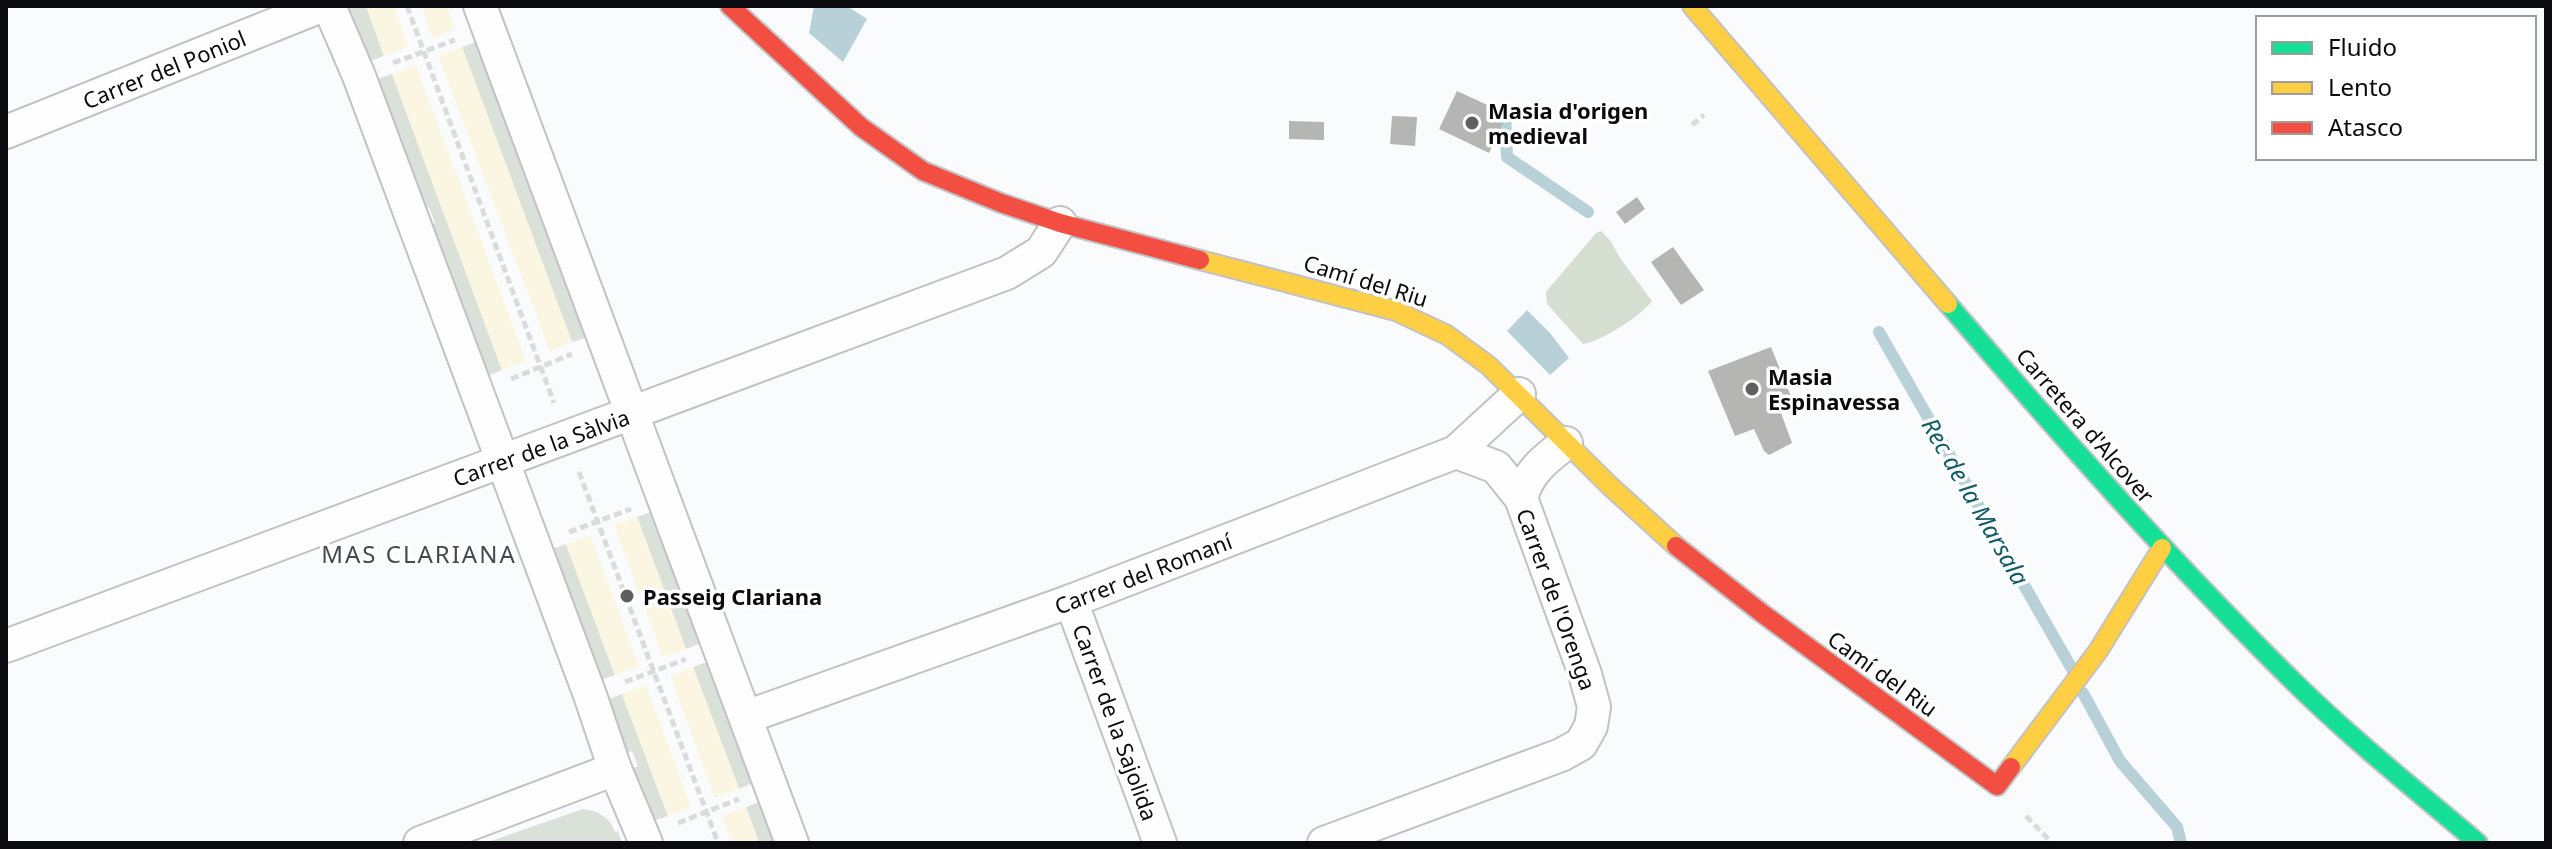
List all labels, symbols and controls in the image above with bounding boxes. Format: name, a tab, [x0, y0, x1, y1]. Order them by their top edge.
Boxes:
legend	[2256, 16, 2536, 160]
street label: Carrer del Poniol	[78, 23, 250, 115]
text: Fluido	[2328, 30, 2397, 63]
text: Lento	[2328, 70, 2392, 103]
place label: Masia d'origen medieval	[1488, 95, 1648, 150]
text: Atasco	[2328, 110, 2403, 143]
marker: Masia d'origen medieval	[1463, 114, 1481, 132]
street label: Camí del Riu	[1300, 247, 1432, 313]
street label: Carretera d'Alcover	[2010, 341, 2162, 509]
place label: Masia Espinavessa	[1768, 361, 1900, 416]
marker: Masia Espinavessa	[1743, 380, 1761, 398]
street label: Carrer de la Sàlvia	[449, 401, 633, 493]
water label: Rec de la Marsala	[1915, 411, 2038, 591]
street label: Carrer de l'Orenga	[1510, 504, 1604, 694]
street label: Carrer del Romaní	[1050, 525, 1237, 621]
district label: MAS CLARIANA	[321, 537, 517, 570]
place label: Passeig Clariana	[643, 581, 822, 611]
marker: Passeig Clariana	[618, 587, 636, 605]
street label: Carrer de la Sajolida	[1066, 620, 1166, 824]
street label: Camí del Riu	[1822, 623, 1944, 723]

